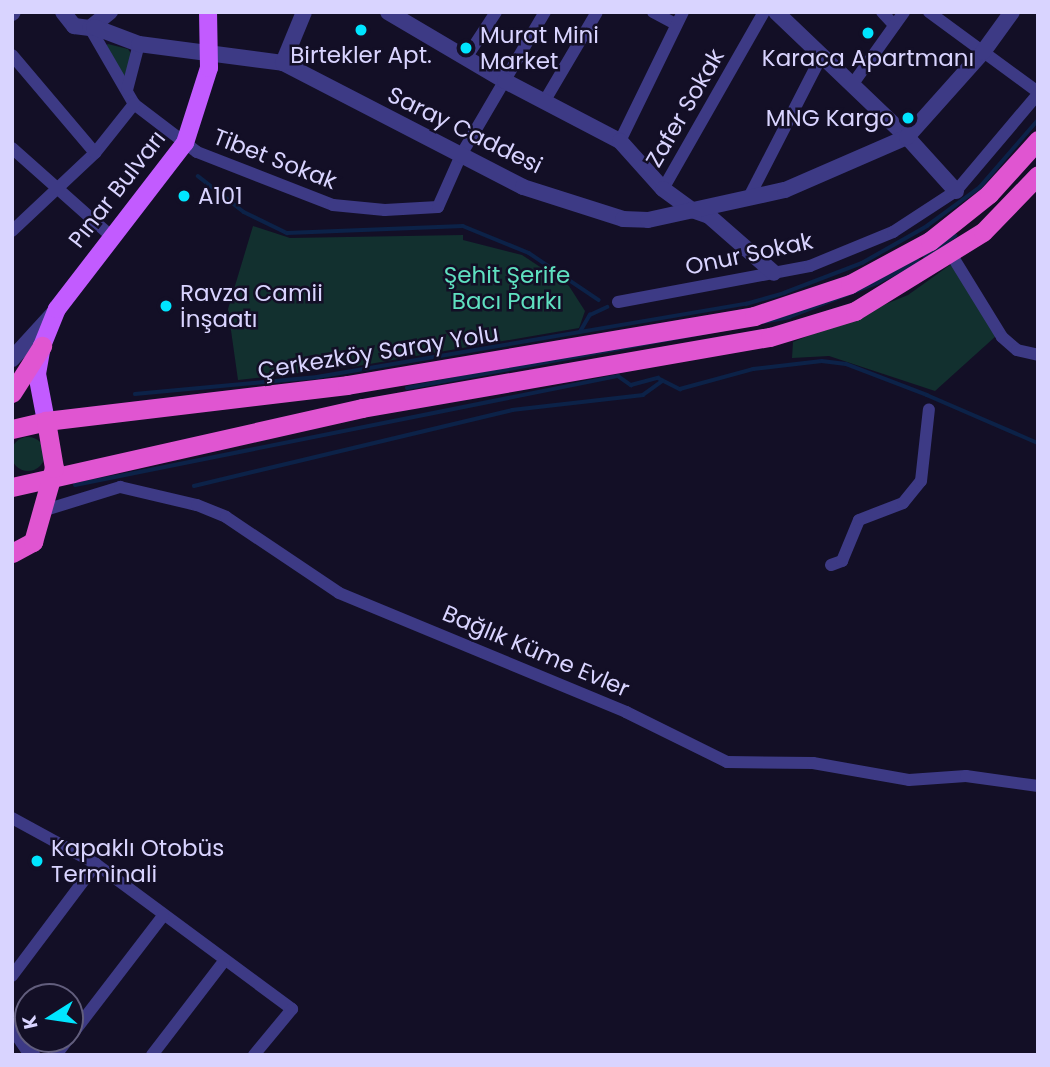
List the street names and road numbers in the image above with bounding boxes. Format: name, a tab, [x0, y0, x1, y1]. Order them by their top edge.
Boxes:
street label: Zafer Sokak	[640, 44, 730, 172]
street label: Saray Caddesi	[383, 81, 547, 179]
street label: Tibet Sokak	[209, 123, 341, 195]
street label: Pınar Bulvarı	[63, 125, 171, 253]
street label: Onur Sokak	[683, 227, 815, 281]
street label: Çerkezköy Saray Yolu	[256, 319, 500, 385]
street label: Bağlık Küme Evler	[438, 599, 634, 703]

